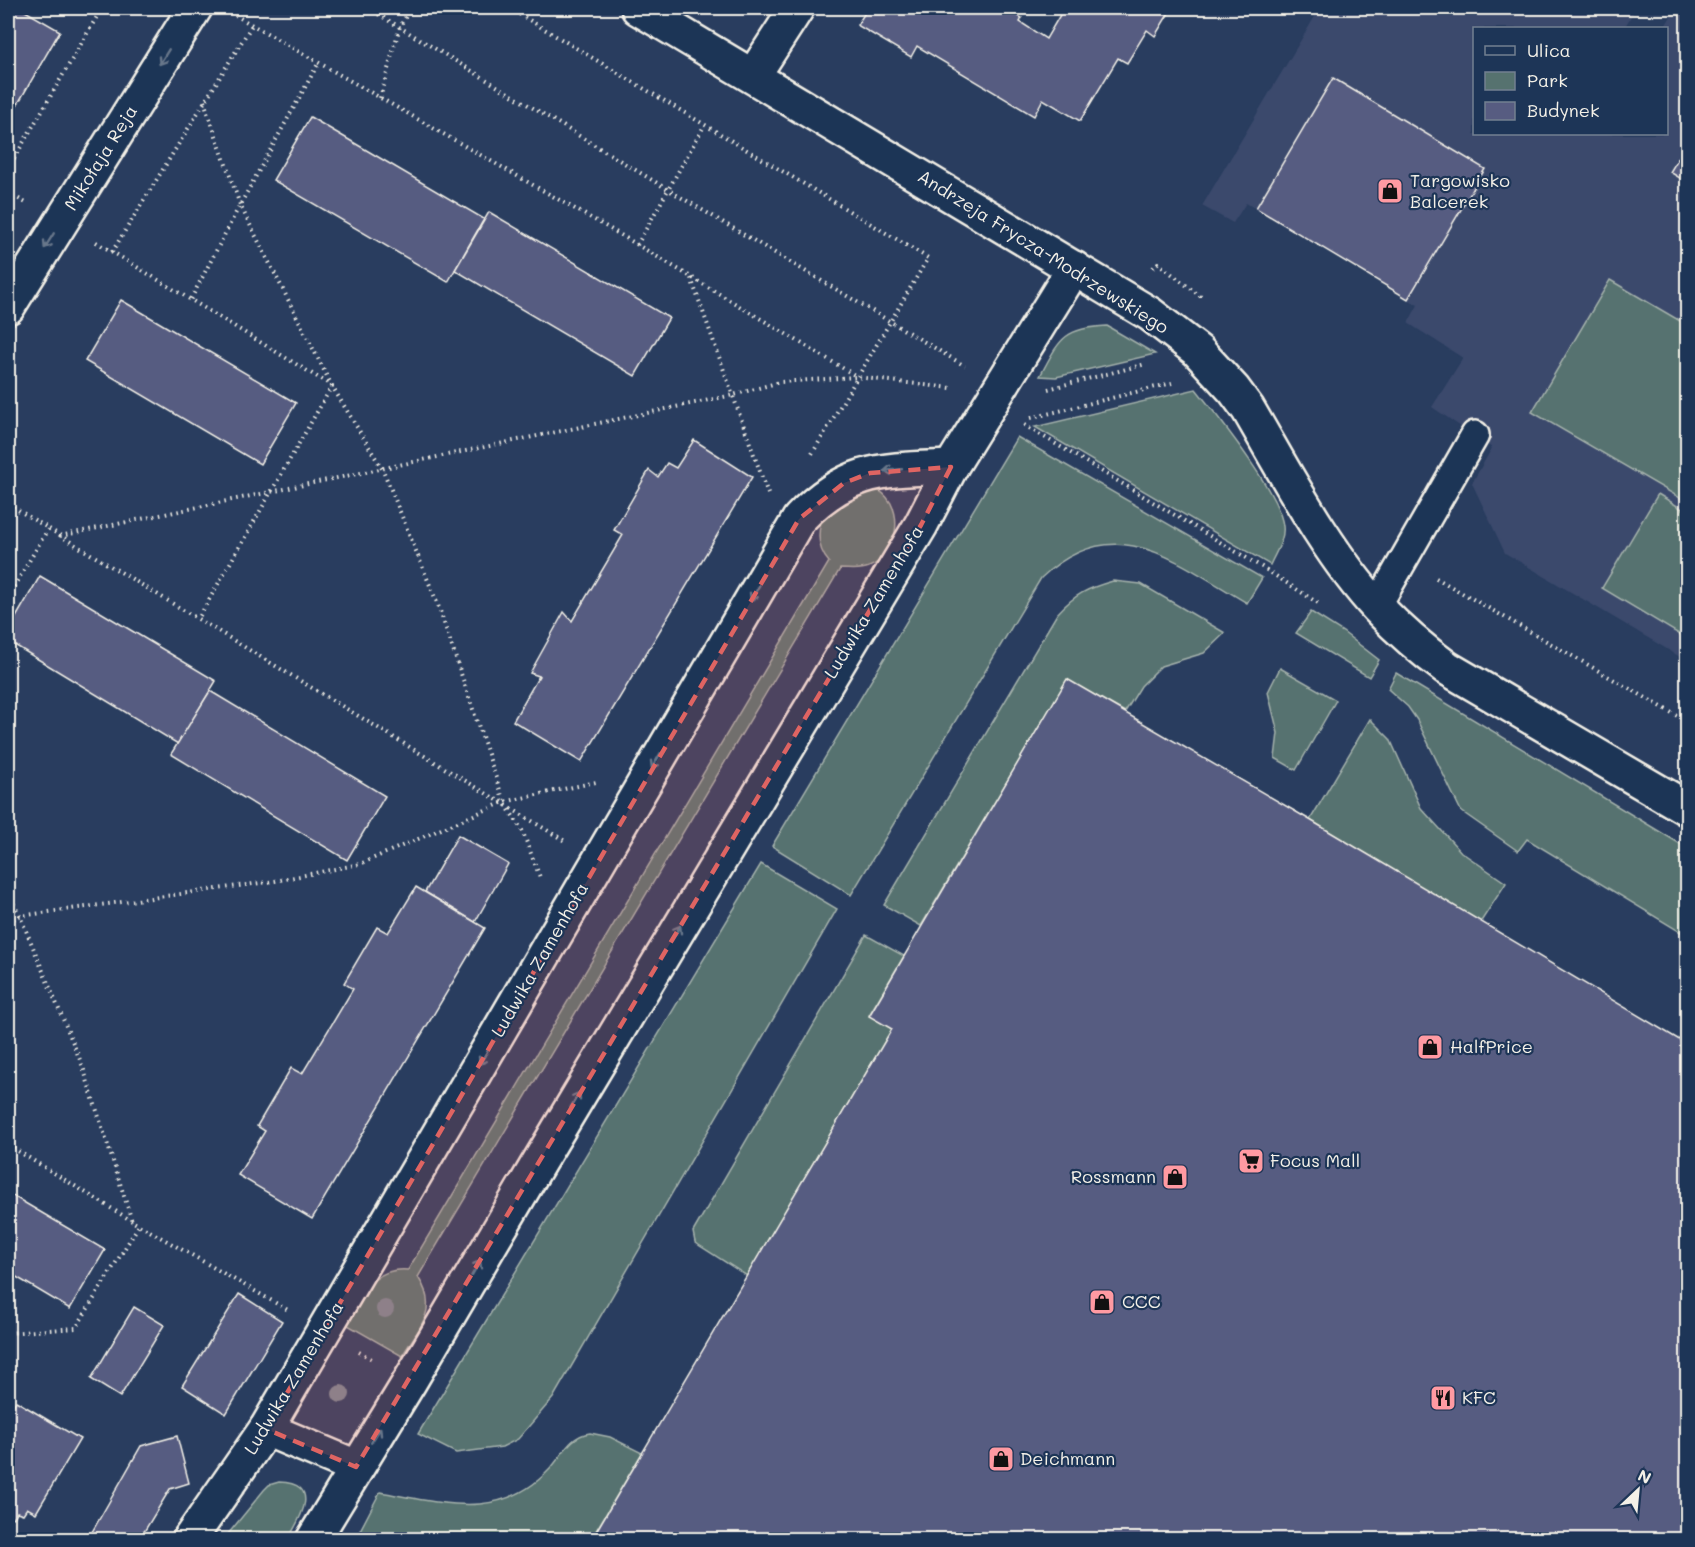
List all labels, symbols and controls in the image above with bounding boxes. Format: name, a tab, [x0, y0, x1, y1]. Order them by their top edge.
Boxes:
legend	[1473, 27, 1668, 135]
text: Ulica	[1527, 38, 1571, 62]
one-way arrow	[157, 48, 169, 65]
text: Park	[1527, 68, 1568, 92]
text: Budynek	[1527, 98, 1600, 122]
street label: Mikołaja Reja	[58, 100, 142, 215]
street label: Andrzeja Frycza-Modrzewskiego	[914, 164, 1174, 339]
place label: Targowisko Balcerek	[1410, 168, 1510, 213]
shop icon: Targowisko Balcerek	[1375, 176, 1405, 206]
one-way arrow	[43, 232, 56, 249]
one-way arrow	[883, 465, 903, 476]
street label: Ludwika Zamenhofa	[818, 520, 928, 682]
one-way arrow	[749, 584, 761, 601]
one-way arrow	[650, 752, 662, 769]
street label: Ludwika Zamenhofa	[485, 878, 593, 1041]
one-way arrow	[670, 925, 682, 942]
shop icon: HalfPrice	[1415, 1032, 1445, 1062]
place label: HalfPrice	[1450, 1034, 1533, 1058]
one-way arrow	[477, 1048, 489, 1065]
one-way arrow	[570, 1092, 582, 1109]
supermarket icon: Focus Mall	[1236, 1146, 1266, 1176]
place label: Focus Mall	[1270, 1148, 1360, 1172]
shop icon: Rossmann	[1160, 1162, 1190, 1192]
place label: Rossmann	[1071, 1164, 1156, 1188]
one-way arrow	[470, 1260, 482, 1277]
shop icon: CCC	[1087, 1287, 1117, 1317]
place label: CCC	[1122, 1289, 1161, 1313]
street label: Ludwika Zamenhofa	[238, 1296, 348, 1458]
restaurant icon: KFC	[1428, 1383, 1458, 1413]
place label: KFC	[1462, 1385, 1496, 1409]
one-way arrow	[369, 1427, 382, 1444]
shop icon: Deichmann	[986, 1444, 1016, 1474]
place label: Deichmann	[1020, 1446, 1115, 1470]
north arrow	[1608, 1460, 1668, 1520]
text: N	[1635, 1464, 1655, 1488]

